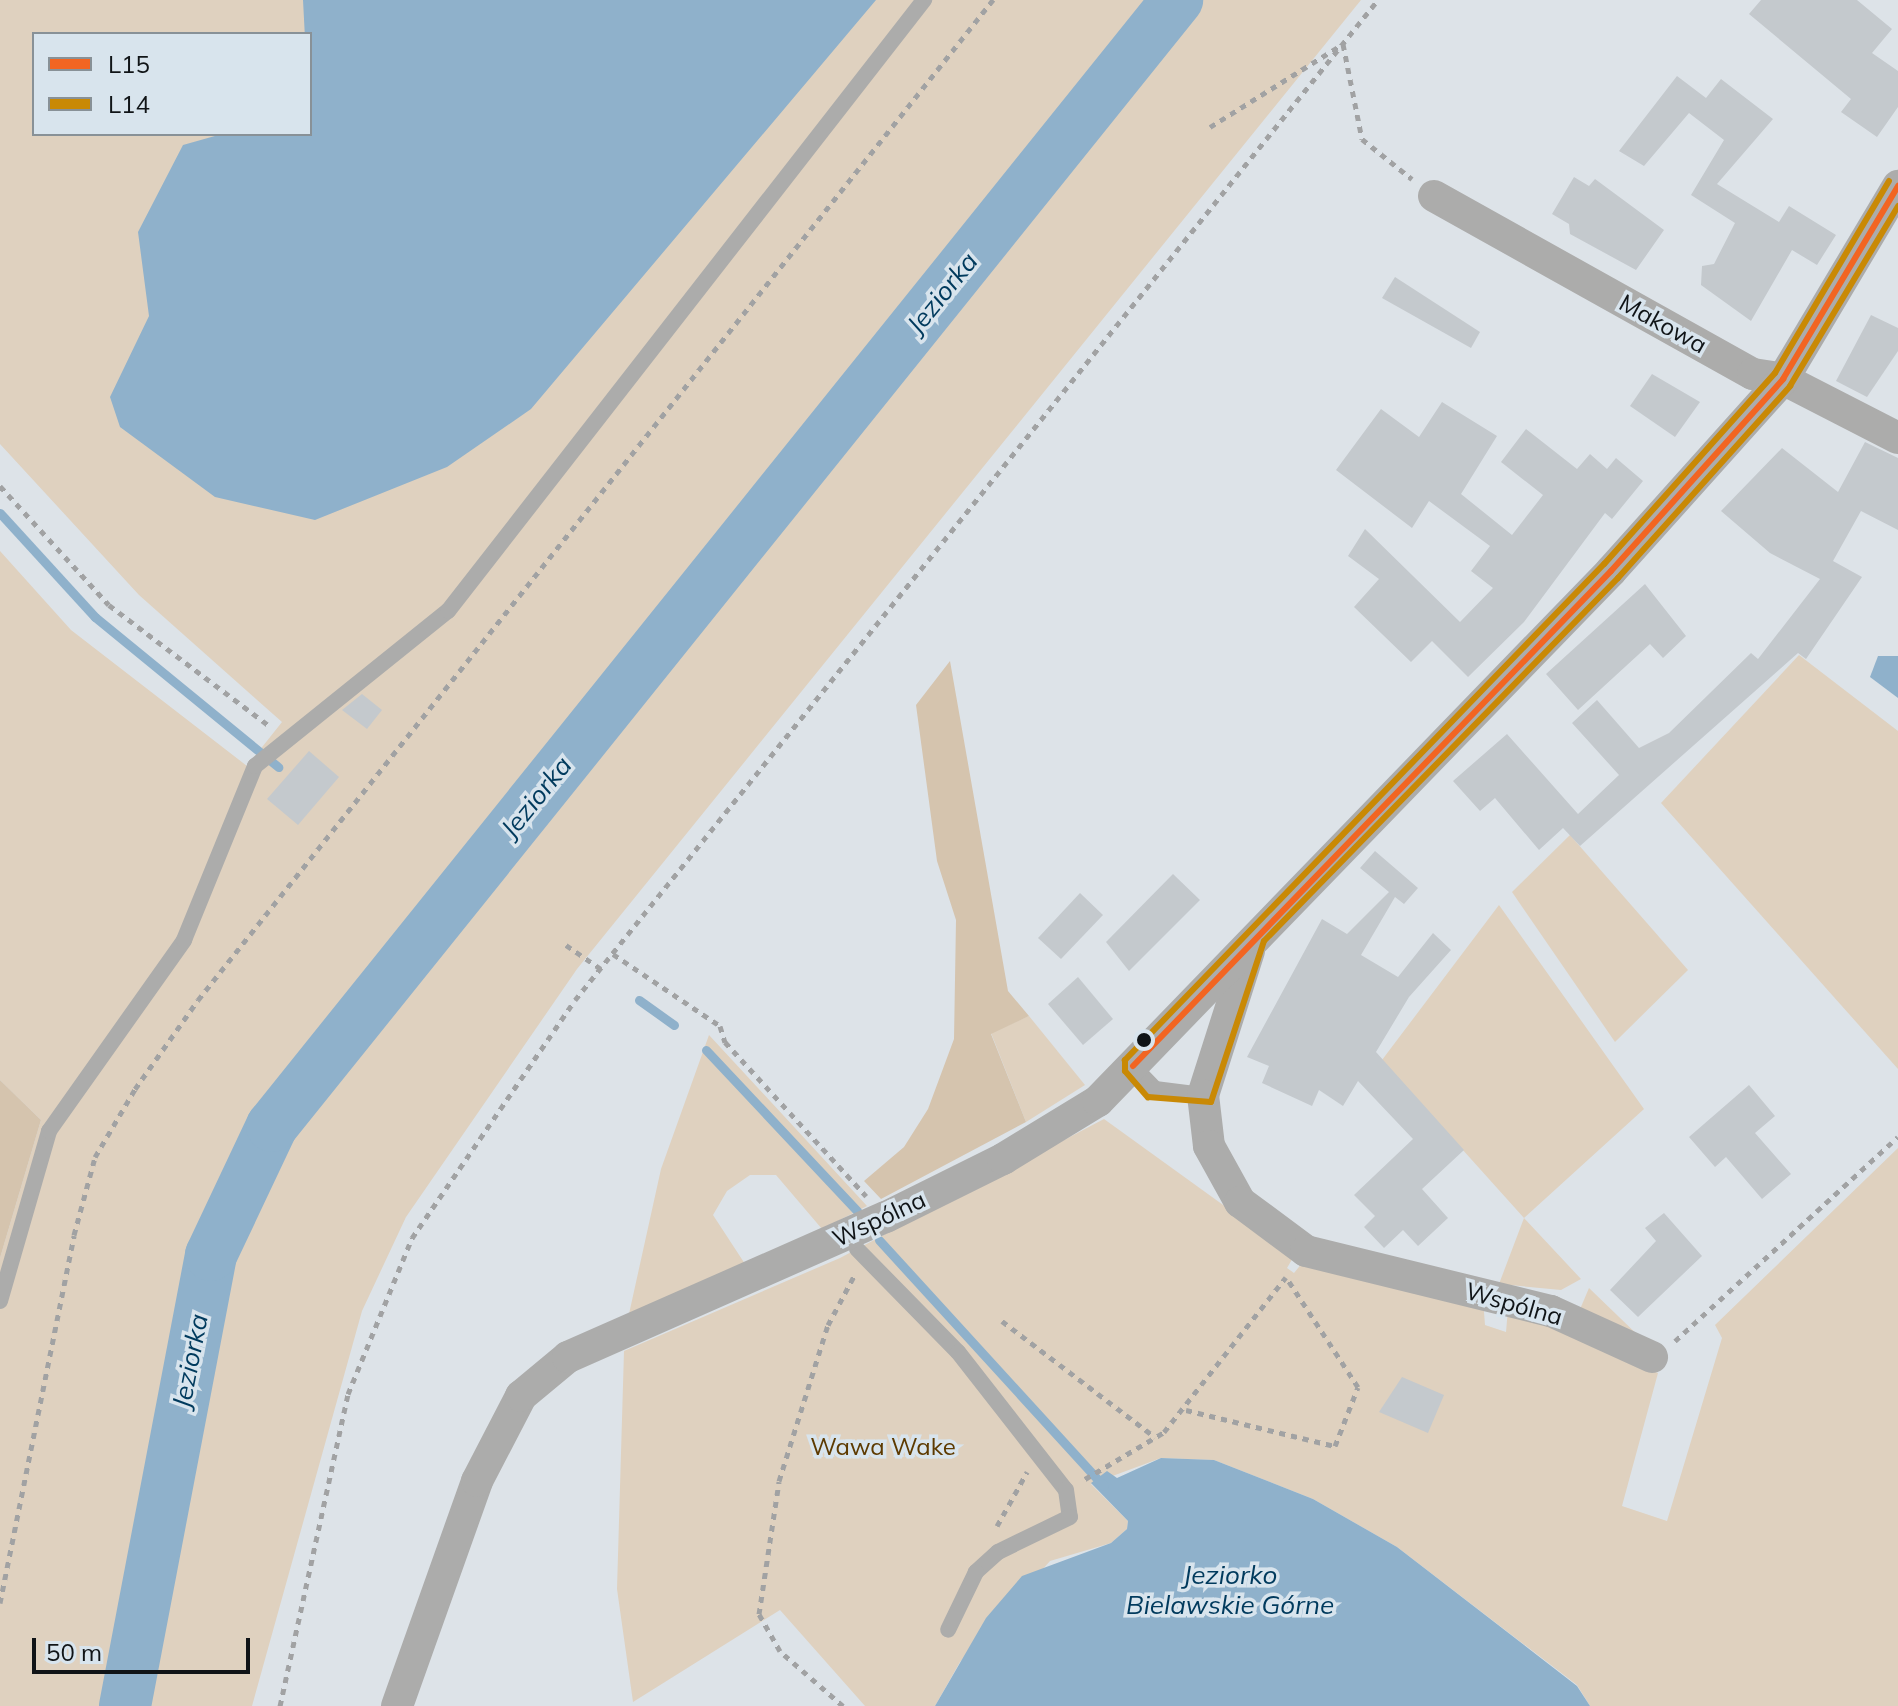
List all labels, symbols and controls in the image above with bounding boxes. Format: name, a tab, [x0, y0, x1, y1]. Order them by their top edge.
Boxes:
legend	[32, 32, 312, 136]
text: L15	[108, 49, 150, 79]
text: L14	[108, 89, 150, 119]
water label: Jeziorka	[900, 246, 984, 340]
street label: Makowa	[1614, 288, 1712, 360]
water label: Jeziorka	[494, 750, 578, 844]
unlabelled marker	[1136, 1032, 1152, 1048]
street label: Wspólna	[828, 1185, 930, 1253]
street label: Wspólna	[1462, 1276, 1566, 1332]
water label: Jeziorka	[166, 1311, 214, 1411]
park label: Wawa Wake	[810, 1433, 956, 1461]
water label: Jeziorko Bielawskie Górne	[1126, 1559, 1334, 1620]
scale bar	[36, 1622, 254, 1672]
text: 50 m	[46, 1637, 102, 1667]

